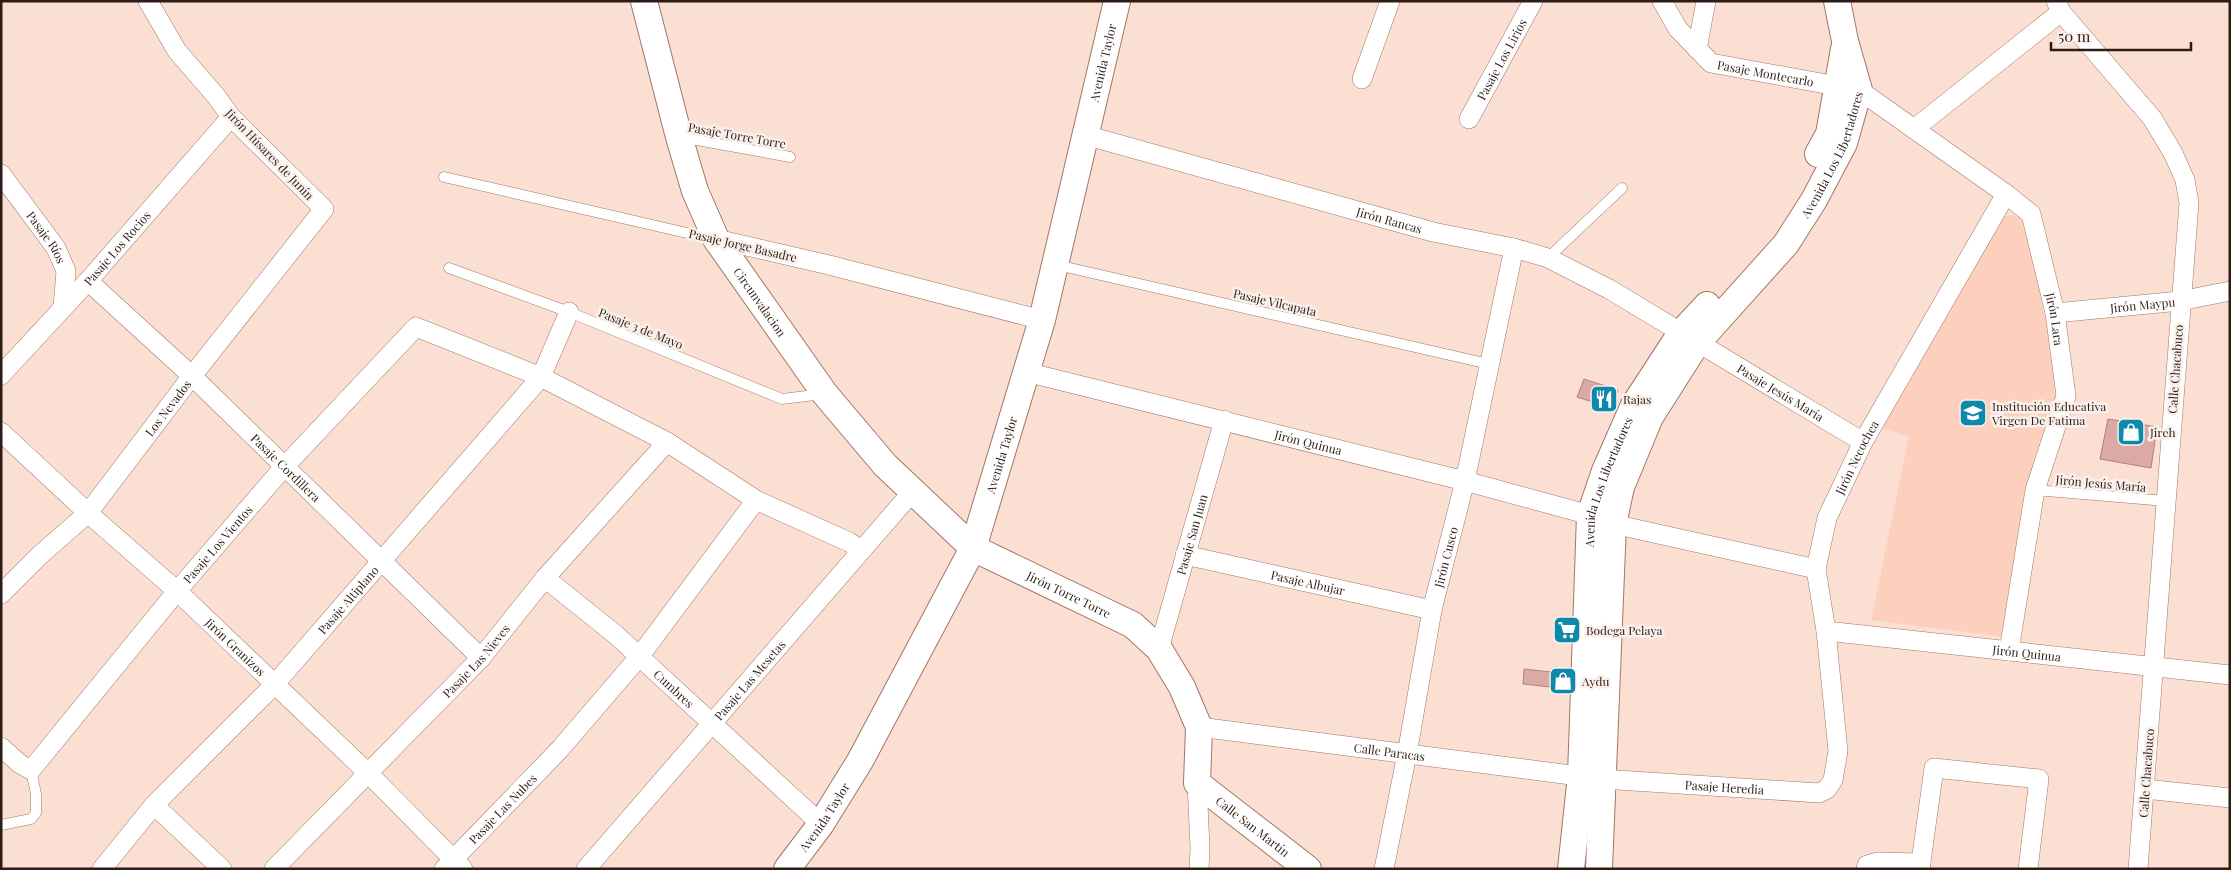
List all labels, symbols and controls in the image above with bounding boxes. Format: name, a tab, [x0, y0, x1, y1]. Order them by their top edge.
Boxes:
street label: Pasaje Los Lirios	[1473, 16, 1530, 103]
scale bar	[2051, 20, 2191, 52]
street label: Avenida Taylor	[1085, 22, 1120, 104]
text: 50 m	[2058, 26, 2091, 46]
street label: Pasaje Montecarlo	[1716, 56, 1815, 90]
street label: Avenida Los Libertadores	[1796, 90, 1866, 222]
street label: Jirón Húsares de Junín	[222, 104, 318, 203]
street label: Pasaje Torre Torre	[687, 119, 787, 151]
street label: Jirón Rancas	[1354, 203, 1424, 237]
street label: Pasaje Los Rocios	[80, 207, 154, 289]
street label: Pasaje Ríos	[23, 208, 70, 266]
street label: Pasaje Jorge Basadre	[687, 225, 799, 265]
street label: Circunvalacion	[730, 264, 790, 340]
street label: Pasaje Vilcapata	[1232, 285, 1318, 319]
street label: Jirón Lara	[2042, 290, 2067, 347]
street label: Jirón Maypu	[2108, 293, 2176, 316]
street label: Pasaje 3 de Mayo	[596, 304, 686, 352]
street label: Calle Chacabuco	[2164, 323, 2186, 414]
street label: Pasaje Jesús María	[1734, 360, 1827, 425]
street label: Los Nevados	[141, 376, 194, 439]
restaurant icon: Rajas	[1589, 384, 1619, 414]
place label: Rajas	[1623, 391, 1651, 407]
school or university icon: Institución Educativa Virgen De Fatima	[1958, 398, 1988, 428]
place label: Institución Educativa Virgen De Fatima	[1991, 398, 2106, 428]
street label: Avenida Taylor	[982, 414, 1021, 496]
street label: Avenida Los Libertadores	[1581, 414, 1636, 548]
street label: Jirón Necochea	[1831, 417, 1882, 498]
shop icon: Jireh	[2116, 417, 2146, 447]
place label: Jireh	[2149, 424, 2176, 440]
street label: Jirón Quinua	[1272, 426, 1344, 458]
street label: Pasaje Cordillera	[248, 430, 324, 505]
street label: Jirón Jesús María	[2054, 471, 2147, 495]
street label: Pasaje San Juan	[1172, 492, 1211, 577]
street label: Pasaje Los Vientos	[179, 502, 256, 587]
street label: Jirón Cusco	[1430, 525, 1461, 590]
street label: Pasaje Altiplano	[314, 562, 382, 637]
street label: Pasaje Albujar	[1269, 566, 1347, 599]
street label: Jirón Torre Torre	[1023, 567, 1114, 621]
street label: Jirón Granizos	[201, 614, 269, 679]
supermarket icon: Bodega Pelaya	[1552, 615, 1582, 645]
street label: Pasaje Las Nieves	[439, 621, 513, 701]
place label: Bodega Pelaya	[1586, 622, 1662, 638]
street label: Pasaje Las Mesetas	[710, 636, 789, 724]
street label: Jirón Quinua	[1991, 641, 2062, 665]
street label: Cumbres	[651, 666, 698, 711]
shop icon: Aydu	[1548, 666, 1578, 696]
place label: Aydu	[1581, 673, 1609, 689]
street label: Calle Chacabuco	[2135, 727, 2157, 818]
street label: Calle Paracas	[1353, 739, 1426, 764]
street label: Pasaje Las Nubes	[465, 770, 540, 847]
street label: Pasaje Heredia	[1684, 776, 1764, 797]
street label: Avenida Taylor	[795, 779, 853, 855]
street label: Calle San Martín	[1213, 793, 1293, 860]

